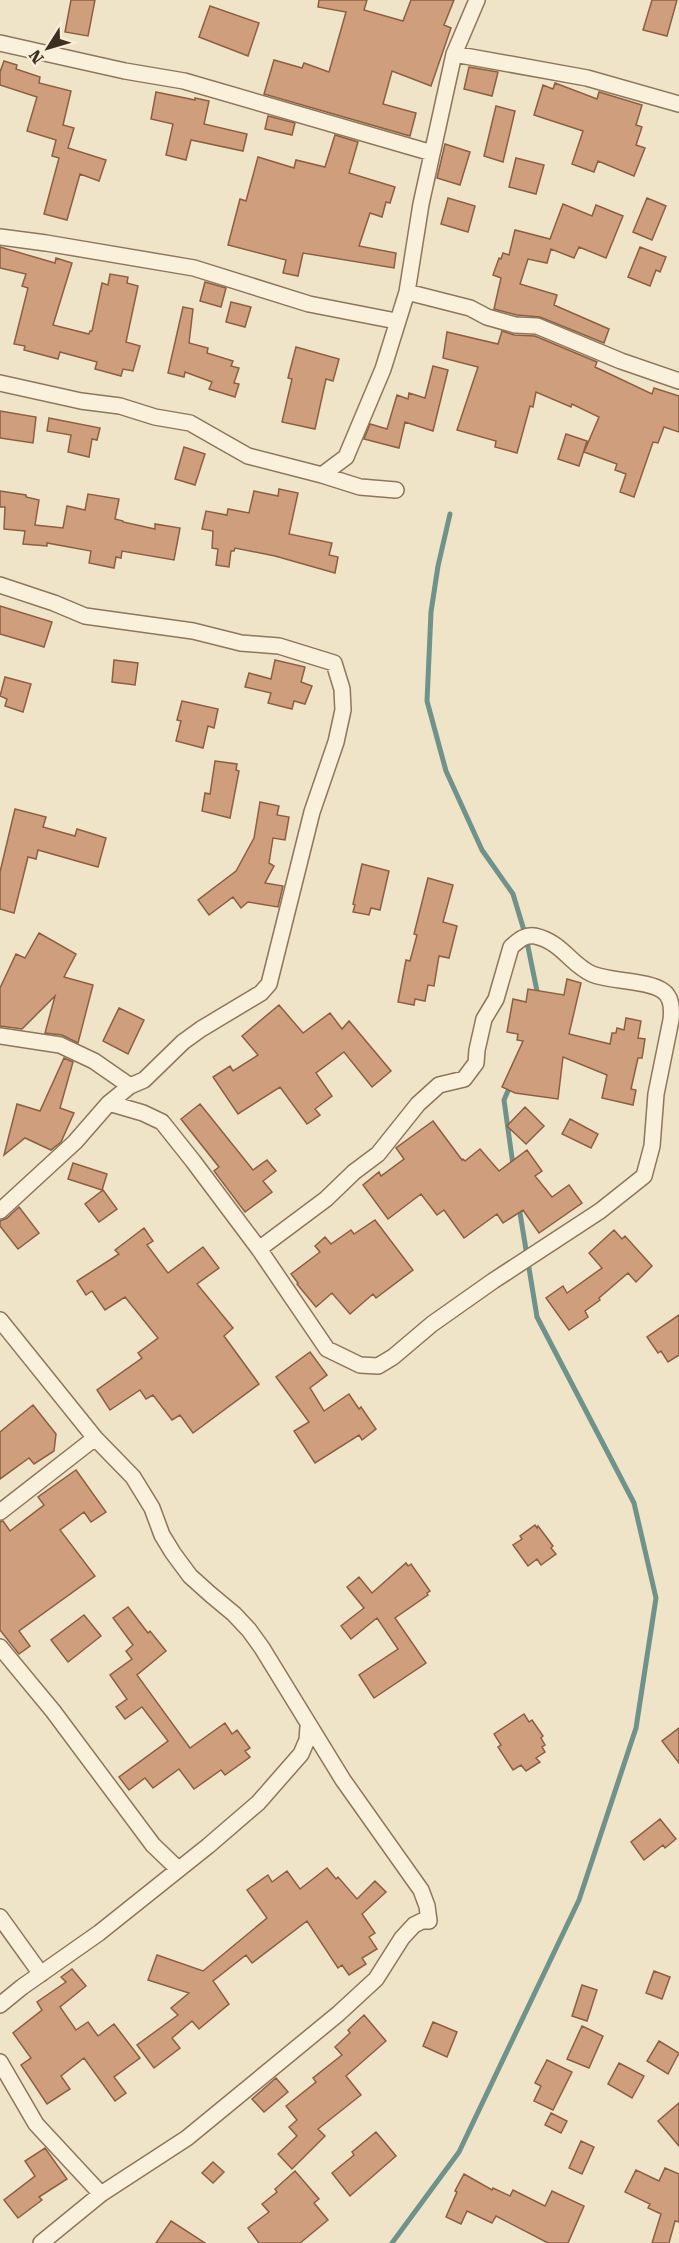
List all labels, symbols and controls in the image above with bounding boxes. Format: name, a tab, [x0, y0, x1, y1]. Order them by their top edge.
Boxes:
north arrow	[18, 18, 78, 78]
text: N	[25, 46, 48, 67]

